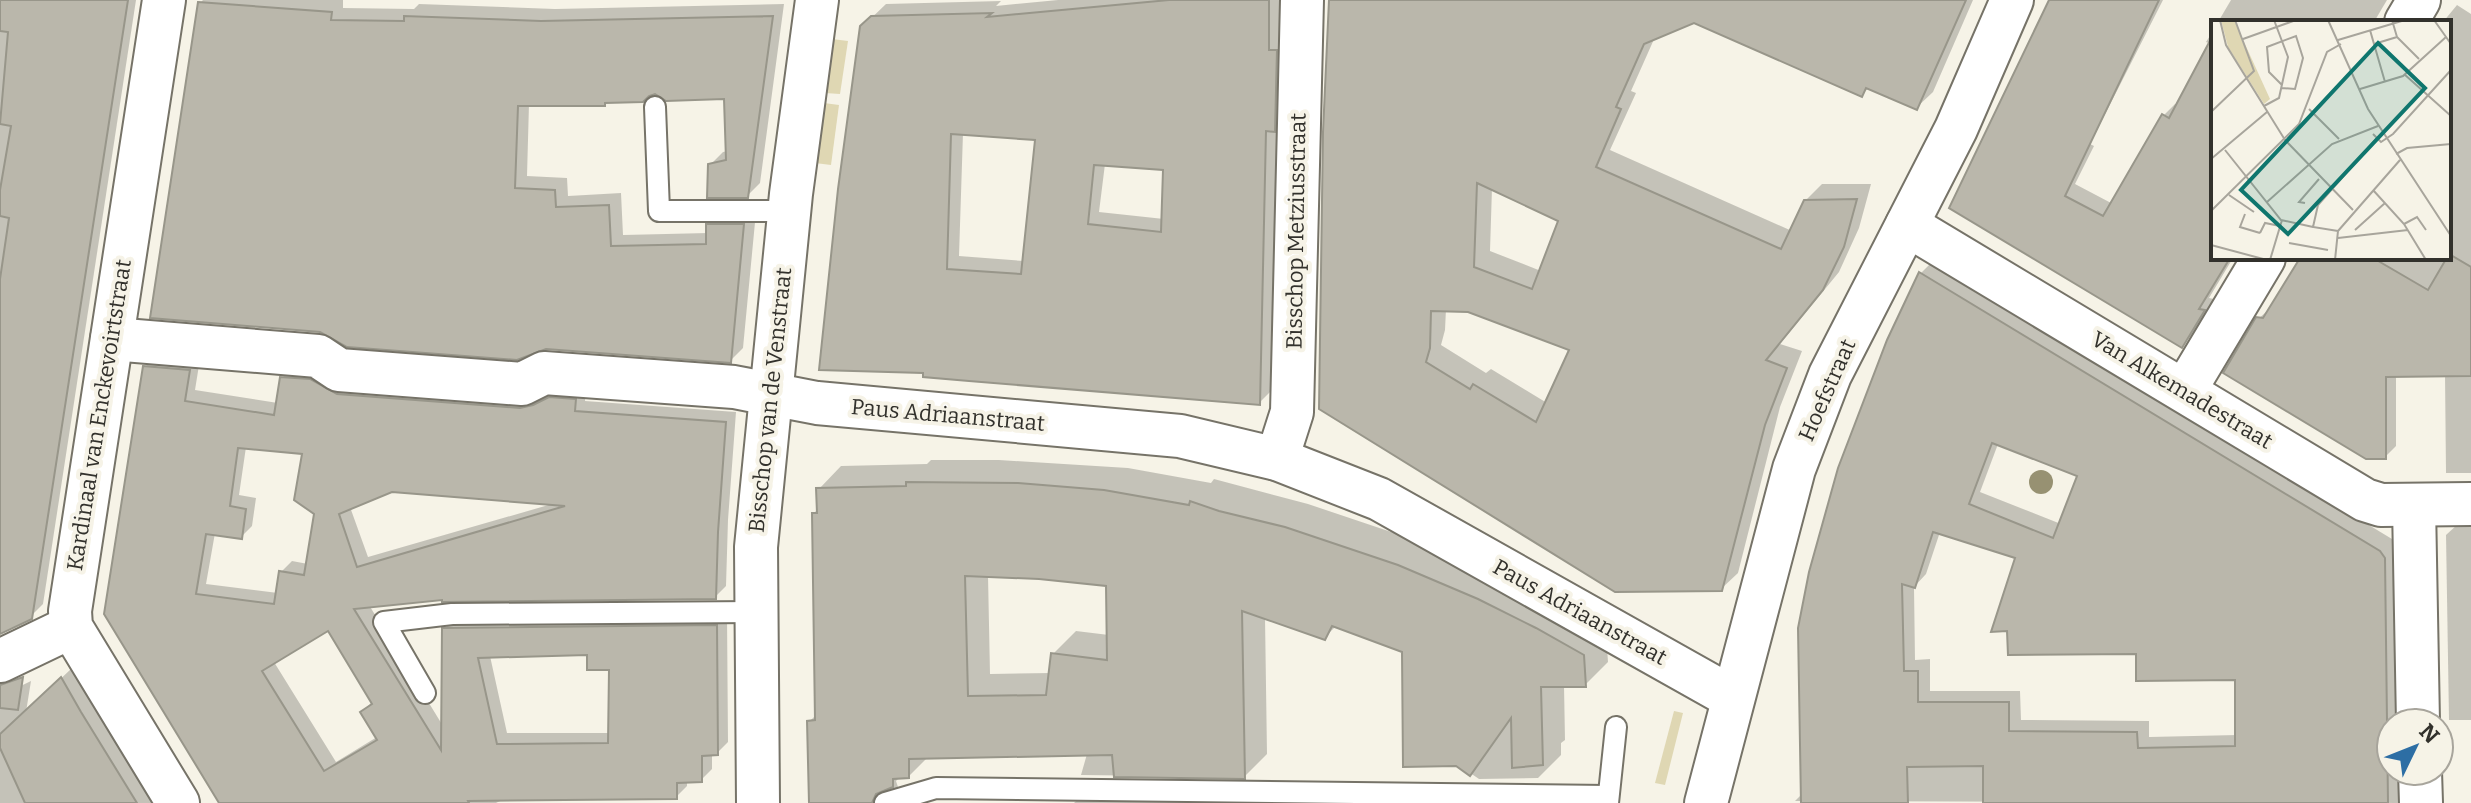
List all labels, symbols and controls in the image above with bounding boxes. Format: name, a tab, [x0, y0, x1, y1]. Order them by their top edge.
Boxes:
inset map	[2211, 20, 2451, 260]
street label: Bisschop Metziusstraat	[1280, 113, 1312, 349]
street label: Kardinaal van Enckevoirtstraat	[61, 257, 137, 573]
street label: Bisschop van de Venstraat	[743, 266, 797, 534]
street label: Van Alkemadestraat	[2086, 325, 2278, 455]
street label: Hoefstraat	[1792, 335, 1862, 445]
street label: Paus Adriaanstraat	[850, 393, 1046, 437]
street label: Paus Adriaanstraat	[1488, 553, 1672, 671]
north arrow	[2375, 707, 2455, 787]
text: N	[2414, 718, 2445, 749]

